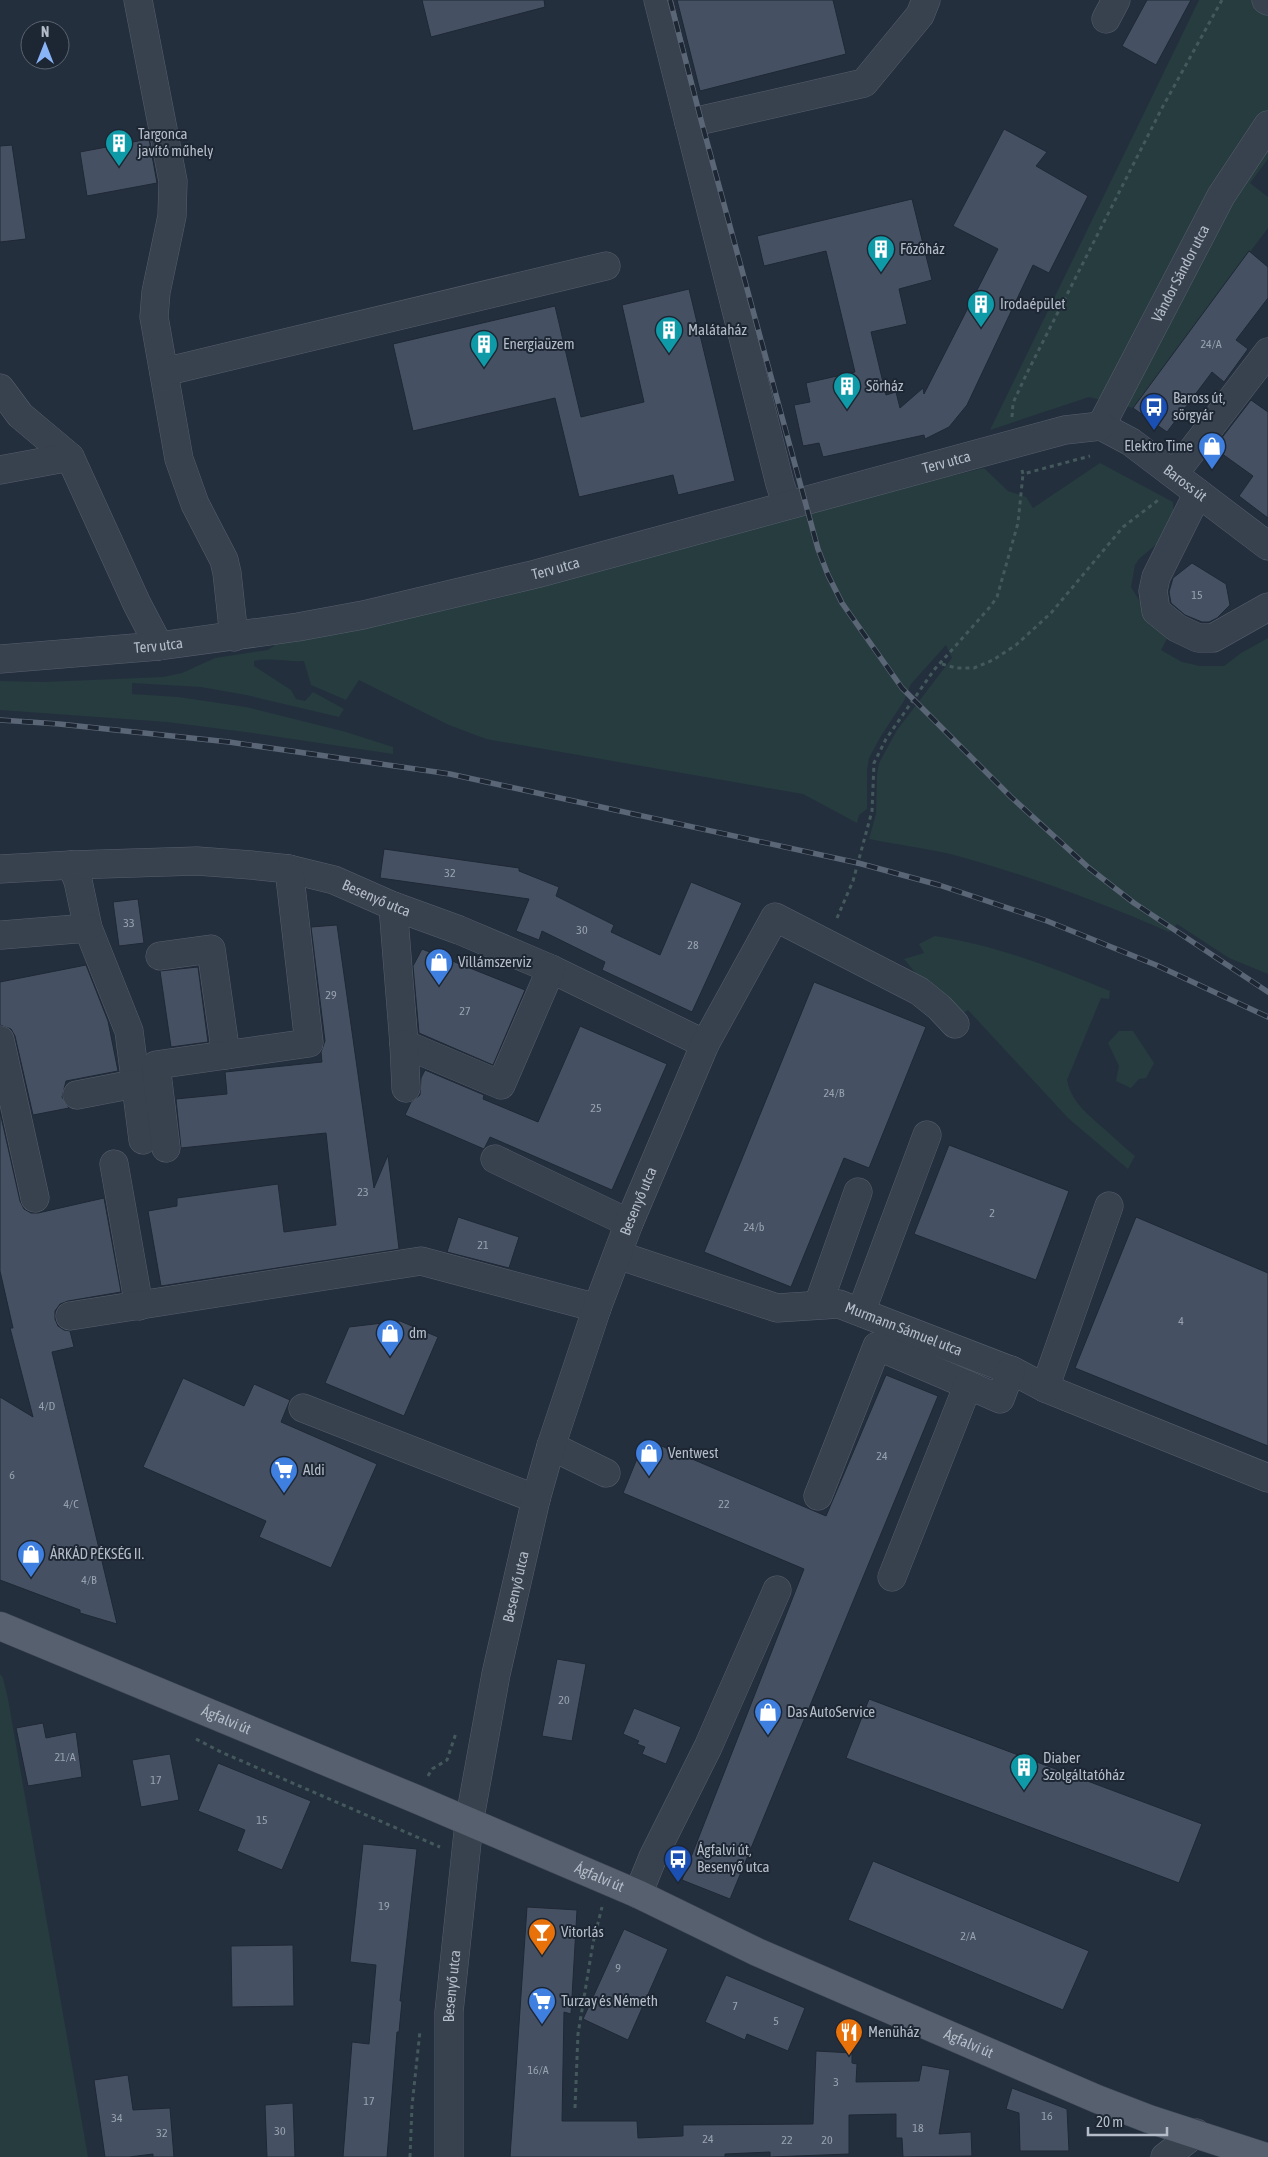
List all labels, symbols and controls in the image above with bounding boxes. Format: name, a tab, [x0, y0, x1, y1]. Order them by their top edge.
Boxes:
north arrow	[20, 20, 70, 70]
text: N	[41, 24, 49, 40]
place label: Targonca javító műhely	[137, 125, 213, 159]
building icon: Targonca javító műhely	[104, 128, 134, 167]
street label: Vándor Sándor utca	[1148, 222, 1212, 325]
building icon: Főzőház	[866, 234, 896, 273]
place label: Főzőház	[900, 240, 945, 257]
building icon: Irodaépület	[966, 289, 996, 328]
place label: Irodaépület	[1000, 295, 1066, 312]
building icon: Malátaház	[654, 315, 684, 354]
place label: Malátaház	[688, 321, 748, 338]
building icon: Energiaüzem	[469, 329, 499, 368]
place label: Energiaüzem	[503, 335, 574, 352]
house number: 24/A	[1200, 337, 1222, 351]
building icon: Sörház	[832, 371, 862, 410]
place label: Sörház	[866, 377, 904, 394]
place label: Baross út, sörgyár	[1173, 389, 1226, 423]
bus stop icon: Baross út, sörgyár	[1139, 392, 1169, 431]
shop icon: Elektro Time	[1197, 431, 1227, 470]
place label: Elektro Time	[1124, 437, 1193, 454]
street label: Terv utca	[920, 447, 972, 476]
street label: Baross út	[1160, 461, 1210, 505]
street label: Terv utca	[530, 554, 581, 583]
house number: 15	[1191, 588, 1203, 602]
street label: Terv utca	[133, 634, 184, 656]
house number: 32	[444, 866, 456, 880]
street label: Besenyő utca	[340, 876, 413, 920]
house number: 33	[123, 916, 135, 930]
house number: 30	[576, 923, 588, 937]
house number: 28	[687, 938, 699, 952]
shop icon: Villámszerviz	[424, 947, 454, 986]
place label: Villámszerviz	[458, 953, 532, 970]
house number: 29	[325, 988, 337, 1002]
house number: 27	[459, 1004, 471, 1018]
house number: 24/B	[823, 1086, 845, 1100]
house number: 25	[590, 1101, 602, 1115]
street label: Besenyő utca	[616, 1164, 660, 1238]
house number: 23	[357, 1185, 369, 1199]
house number: 2	[989, 1206, 995, 1220]
house number: 24/b	[743, 1220, 765, 1234]
house number: 21	[477, 1238, 489, 1252]
street label: Murmann Sámuel utca	[843, 1298, 965, 1359]
house number: 4	[1178, 1314, 1184, 1328]
shop icon: dm	[375, 1318, 405, 1357]
place label: dm	[409, 1324, 427, 1341]
house number: 4/D	[39, 1399, 55, 1413]
shop icon: Ventwest	[634, 1438, 664, 1477]
place label: Ventwest	[668, 1444, 719, 1461]
house number: 24	[876, 1449, 888, 1463]
supermarket icon: Aldi	[269, 1455, 299, 1494]
place label: Aldi	[303, 1461, 325, 1478]
house number: 6	[9, 1468, 15, 1482]
house number: 4/C	[63, 1497, 79, 1511]
house number: 22	[718, 1497, 730, 1511]
shop icon: ÁRKÁD PÉKSÉG II.	[16, 1539, 46, 1578]
place label: ÁRKÁD PÉKSÉG II.	[50, 1545, 144, 1562]
street label: Besenyő utca	[499, 1549, 532, 1624]
house number: 4/B	[81, 1573, 97, 1587]
house number: 20	[558, 1693, 570, 1707]
shop icon: Das AutoService	[753, 1697, 783, 1736]
street label: Ágfalvi út	[199, 1702, 254, 1737]
place label: Das AutoService	[787, 1703, 875, 1720]
place label: Diaber Szolgáltatóház	[1043, 1749, 1125, 1783]
house number: 21/A	[54, 1750, 76, 1764]
building icon: Diaber Szolgáltatóház	[1009, 1752, 1039, 1791]
house number: 17	[150, 1773, 162, 1787]
house number: 15	[256, 1813, 268, 1827]
place label: Ágfalvi út, Besenyő utca	[697, 1841, 769, 1875]
bus stop icon: Ágfalvi út, Besenyő utca	[663, 1844, 693, 1883]
street label: Ágfalvi út	[572, 1859, 627, 1895]
house number: 19	[378, 1899, 390, 1913]
bar icon: Vitorlás	[527, 1917, 557, 1956]
place label: Vitorlás	[561, 1923, 604, 1940]
house number: 2/A	[960, 1929, 976, 1943]
street label: Besenyő utca	[440, 1949, 464, 2022]
house number: 9	[615, 1961, 621, 1975]
supermarket icon: Turzay és Németh	[527, 1986, 557, 2025]
place label: Turzay és Németh	[561, 1992, 658, 2009]
house number: 7	[732, 1999, 738, 2013]
house number: 5	[773, 2014, 779, 2028]
restaurant icon: Menüház	[834, 2017, 864, 2056]
place label: Menüház	[868, 2023, 920, 2040]
street label: Ágfalvi út	[942, 2025, 996, 2061]
house number: 16/A	[527, 2063, 549, 2077]
house number: 3	[833, 2075, 839, 2089]
house number: 17	[363, 2094, 375, 2108]
scale bar	[1088, 2104, 1167, 2136]
house number: 16	[1041, 2109, 1053, 2123]
house number: 34	[111, 2111, 123, 2125]
text: 20 m	[1096, 2113, 1123, 2130]
house number: 18	[912, 2121, 924, 2135]
house number: 30	[274, 2124, 286, 2138]
house number: 32	[156, 2126, 168, 2140]
house number: 24	[702, 2132, 714, 2146]
house number: 22	[781, 2133, 793, 2147]
house number: 20	[821, 2133, 833, 2147]

